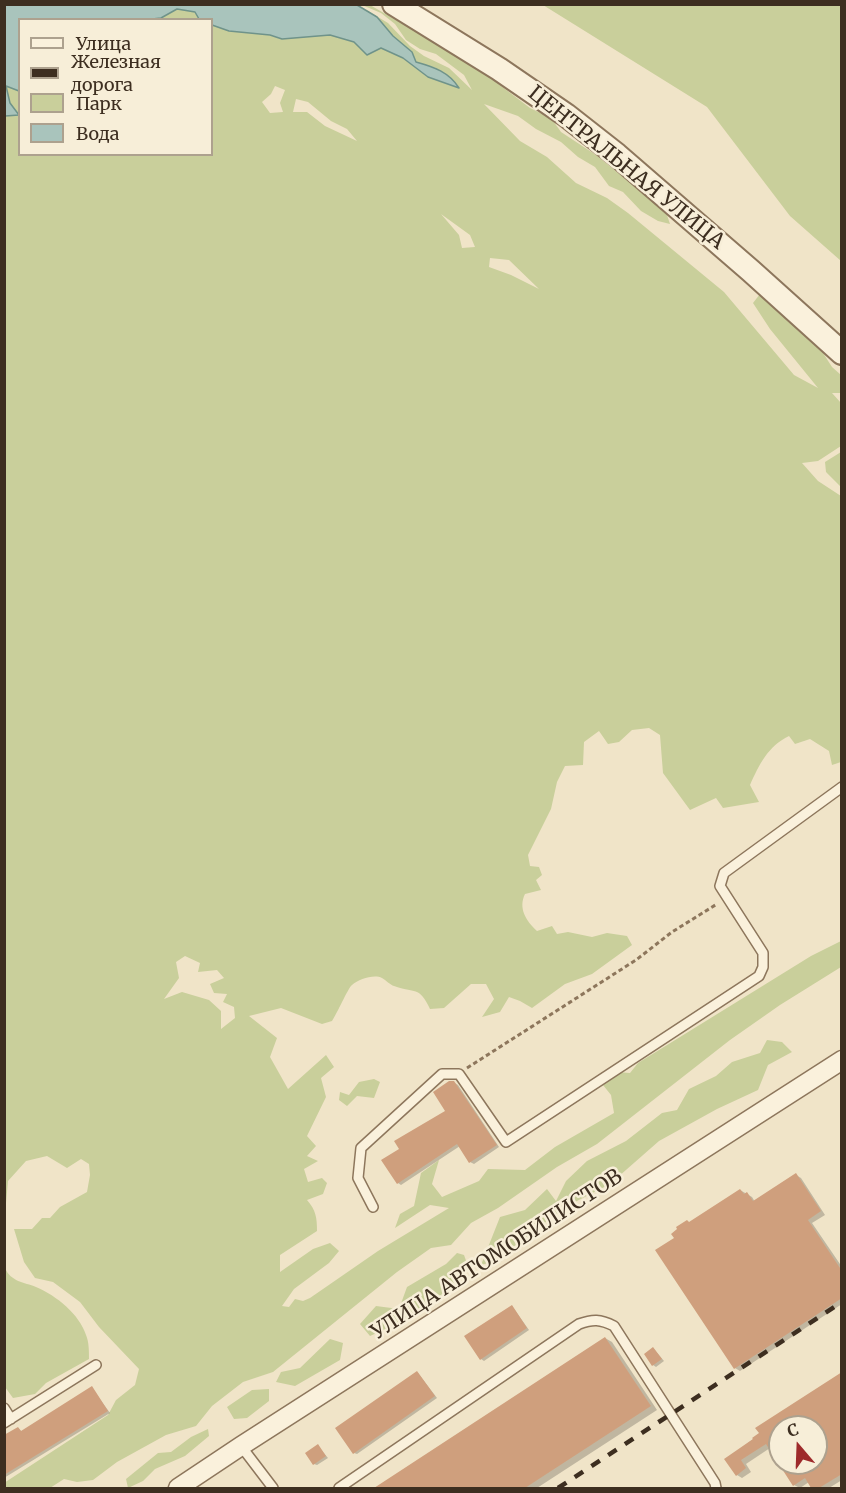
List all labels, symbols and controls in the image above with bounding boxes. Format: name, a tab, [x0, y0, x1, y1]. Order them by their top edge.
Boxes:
legend	[18, 18, 213, 156]
text: Улица	[76, 32, 131, 55]
text: Железная дорога	[71, 50, 161, 96]
street label: ЦЕНТРАЛЬНАЯ УЛИЦА	[523, 81, 729, 255]
text: Парк	[76, 92, 122, 115]
text: Вода	[76, 122, 120, 145]
street label: УЛИЦА АВТОМОБИЛИСТОВ	[367, 1164, 627, 1346]
north arrow	[768, 1415, 828, 1475]
text: С	[785, 1419, 801, 1441]

